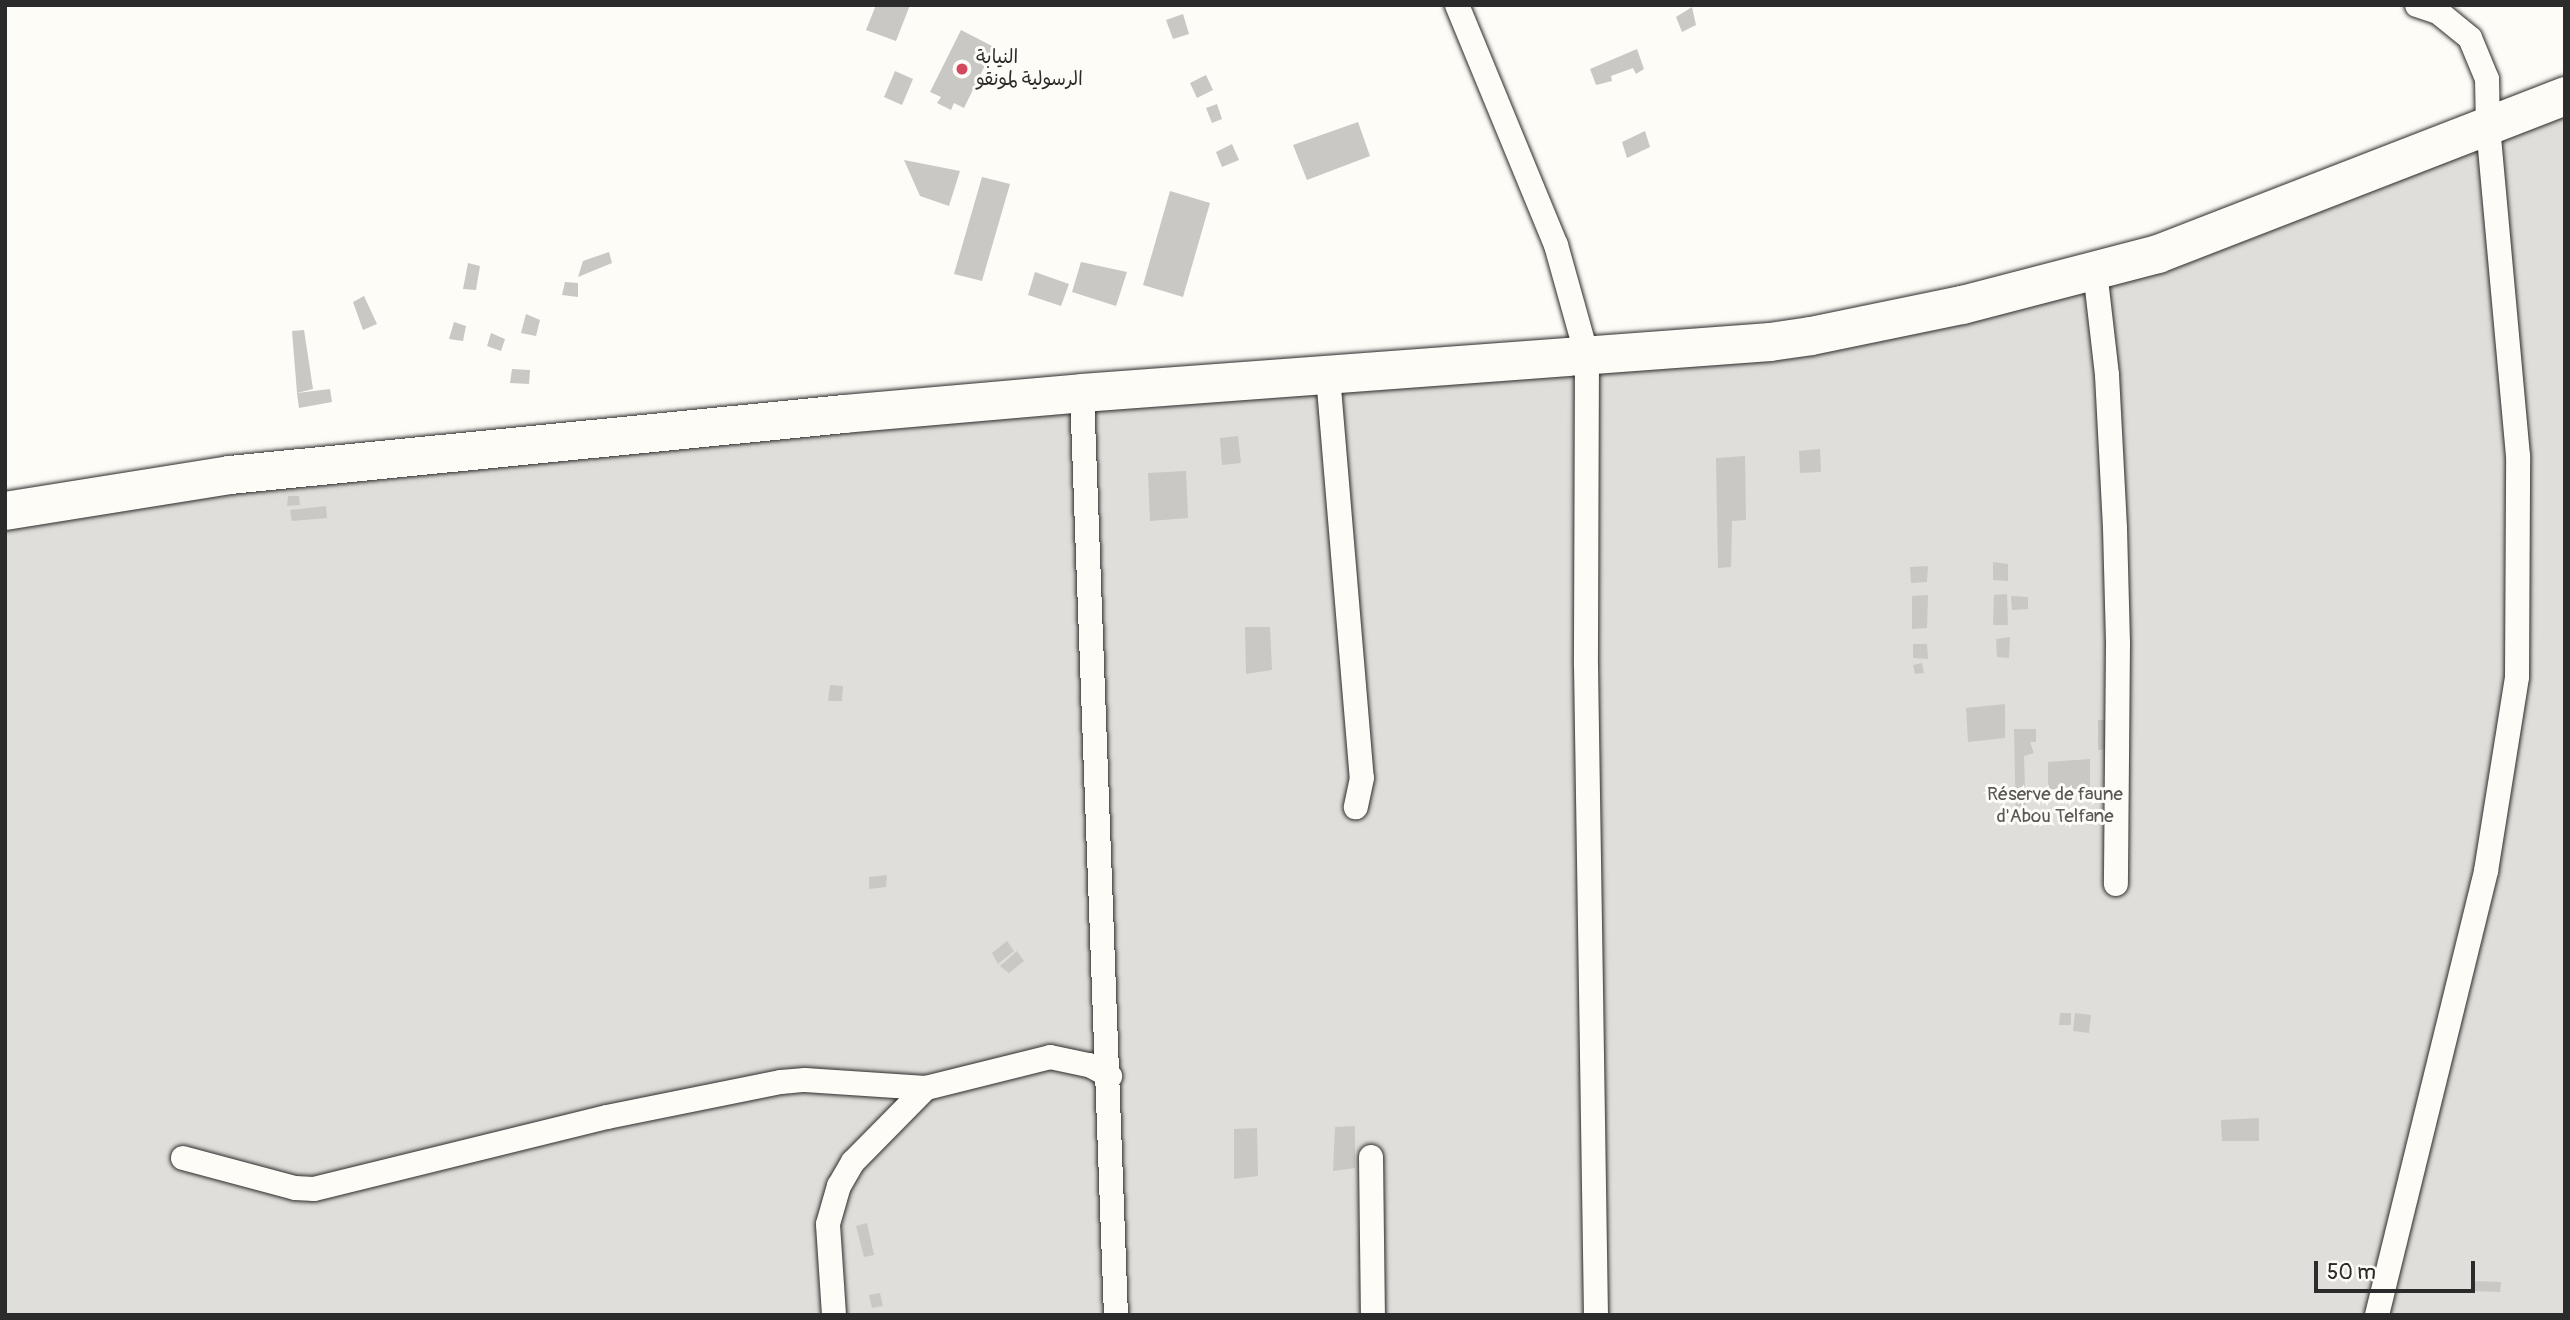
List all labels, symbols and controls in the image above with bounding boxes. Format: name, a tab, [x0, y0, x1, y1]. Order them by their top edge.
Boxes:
place label: النيابة الرسولية لمونقو	[976, 47, 1083, 91]
marker: النيابة الرسولية لمونقو	[954, 61, 970, 77]
park label: Réserve de faune d'Abou Telfane	[1987, 784, 2123, 828]
scale bar	[2318, 1246, 2479, 1290]
text: 50 m	[2327, 1259, 2376, 1286]

